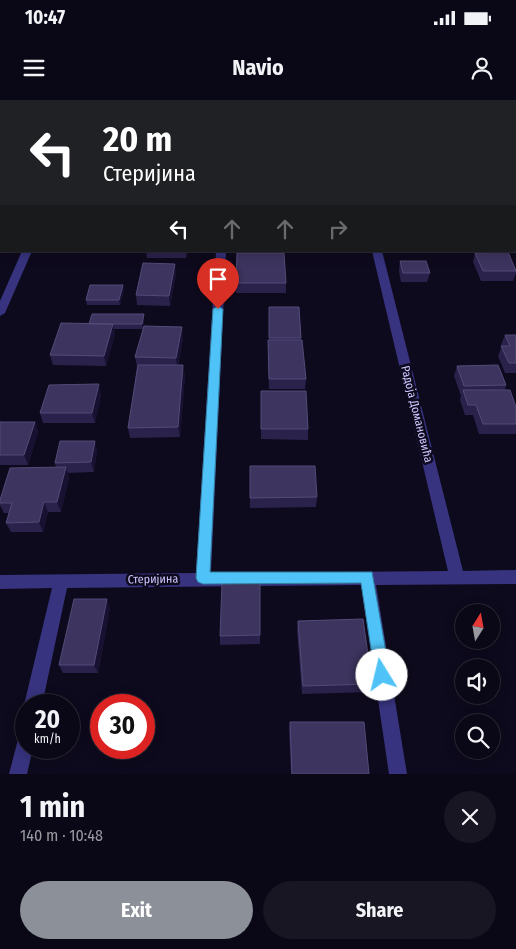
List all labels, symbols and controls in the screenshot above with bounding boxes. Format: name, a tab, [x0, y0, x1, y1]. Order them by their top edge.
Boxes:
text: 10:47	[25, 6, 65, 29]
icon: menu	[20, 54, 48, 82]
text: Navio	[232, 54, 284, 81]
icon: person	[468, 54, 496, 82]
text: 20 m	[103, 118, 172, 160]
icon: left	[20, 120, 85, 185]
text: Стеријина	[103, 160, 196, 187]
icon: left	[165, 215, 193, 243]
icon: ahead	[218, 215, 246, 243]
icon: ahead	[271, 215, 299, 243]
icon: right	[324, 215, 352, 243]
pin	[197, 258, 239, 309]
icon: arrive	[204, 265, 232, 293]
street label: Радоја Домановића	[398, 364, 436, 464]
street label: Стеријина	[128, 572, 179, 586]
north arrow	[455, 604, 500, 649]
map controls	[455, 604, 500, 759]
position arrow	[355, 648, 407, 700]
button: sound	[455, 659, 500, 704]
speed limit sign: 30	[90, 694, 155, 759]
text: 20	[35, 705, 60, 735]
button: search	[455, 714, 500, 759]
text: km/h	[34, 732, 61, 746]
text: 1 min	[20, 789, 85, 825]
button: close	[444, 791, 496, 843]
text: 140 m · 10:48	[20, 826, 103, 845]
button: Exit	[20, 881, 253, 939]
button: Share	[263, 881, 496, 939]

